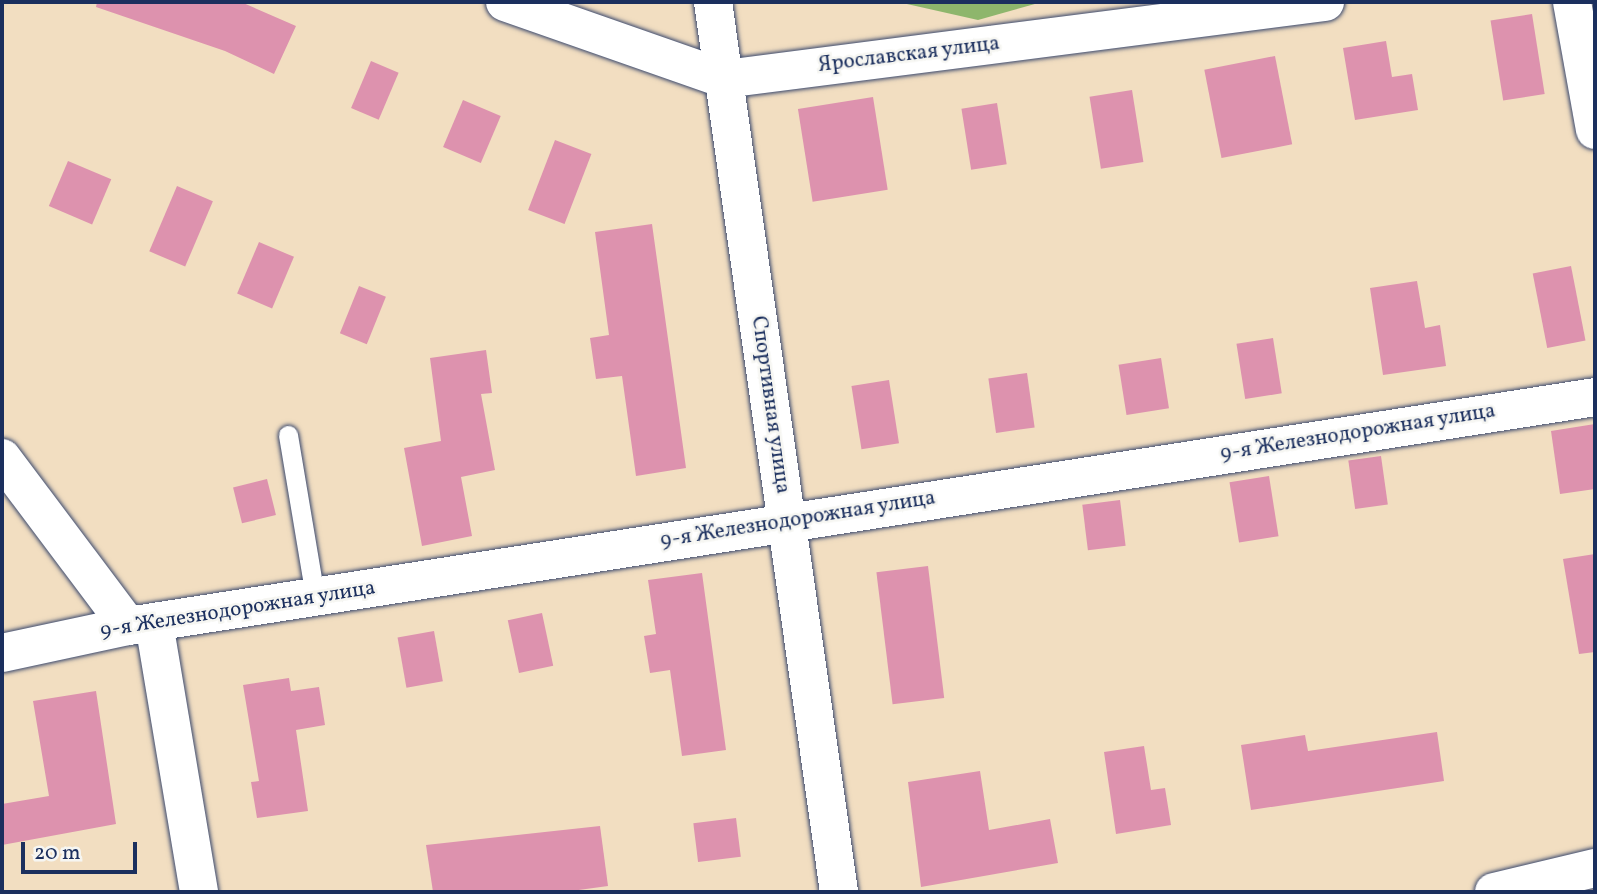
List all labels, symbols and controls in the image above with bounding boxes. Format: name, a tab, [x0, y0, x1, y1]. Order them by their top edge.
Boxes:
street label: Ярославская улица	[816, 31, 1002, 79]
street label: Спортивная улица	[745, 314, 795, 496]
street label: 9-я Железнодорожная улица	[1218, 399, 1498, 467]
street label: 9-я Железнодорожная улица	[658, 486, 938, 554]
street label: 9-я Железнодорожная улица	[98, 576, 378, 644]
scale bar	[24, 828, 140, 872]
text: 20 m	[34, 839, 80, 868]

